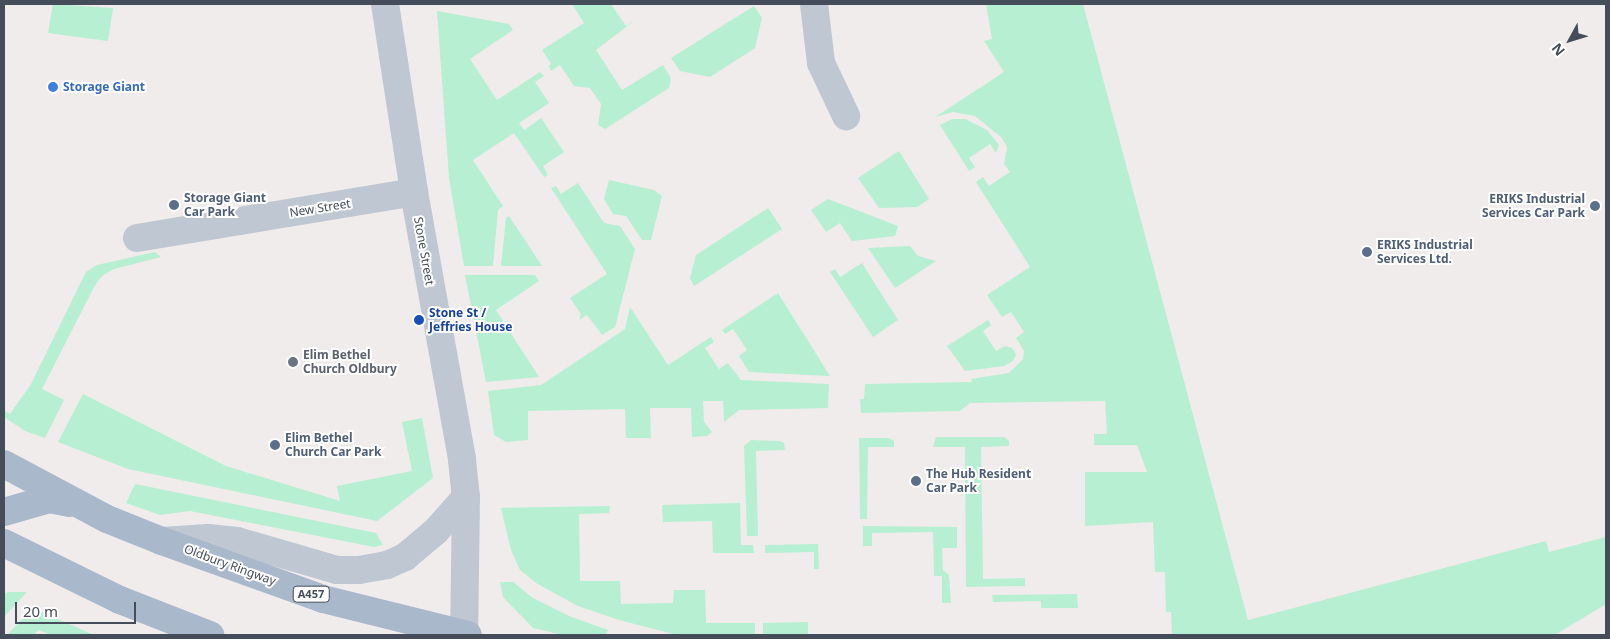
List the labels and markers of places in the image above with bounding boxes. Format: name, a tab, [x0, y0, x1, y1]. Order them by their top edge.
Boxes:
place label: Storage Giant	[63, 80, 145, 94]
marker: Storage Giant	[47, 81, 59, 93]
place label: Storage Giant Car Park	[184, 191, 266, 219]
place label: ERIKS Industrial Services Car Park	[1482, 192, 1585, 220]
marker: Storage Giant Car Park	[168, 199, 180, 211]
marker: ERIKS Industrial Services Car Park	[1589, 200, 1601, 212]
place label: ERIKS Industrial Services Ltd.	[1377, 238, 1473, 266]
marker: ERIKS Industrial Services Ltd.	[1361, 246, 1373, 258]
place label: Stone St / Jeffries House	[429, 306, 512, 334]
marker: Stone St / Jeffries House	[413, 314, 425, 326]
place label: Elim Bethel Church Oldbury	[303, 348, 397, 376]
marker: Elim Bethel Church Oldbury	[287, 356, 299, 368]
place label: Elim Bethel Church Car Park	[285, 431, 381, 459]
marker: Elim Bethel Church Car Park	[269, 439, 281, 451]
place label: The Hub Resident Car Park	[926, 467, 1031, 495]
marker: The Hub Resident Car Park	[910, 475, 922, 487]

